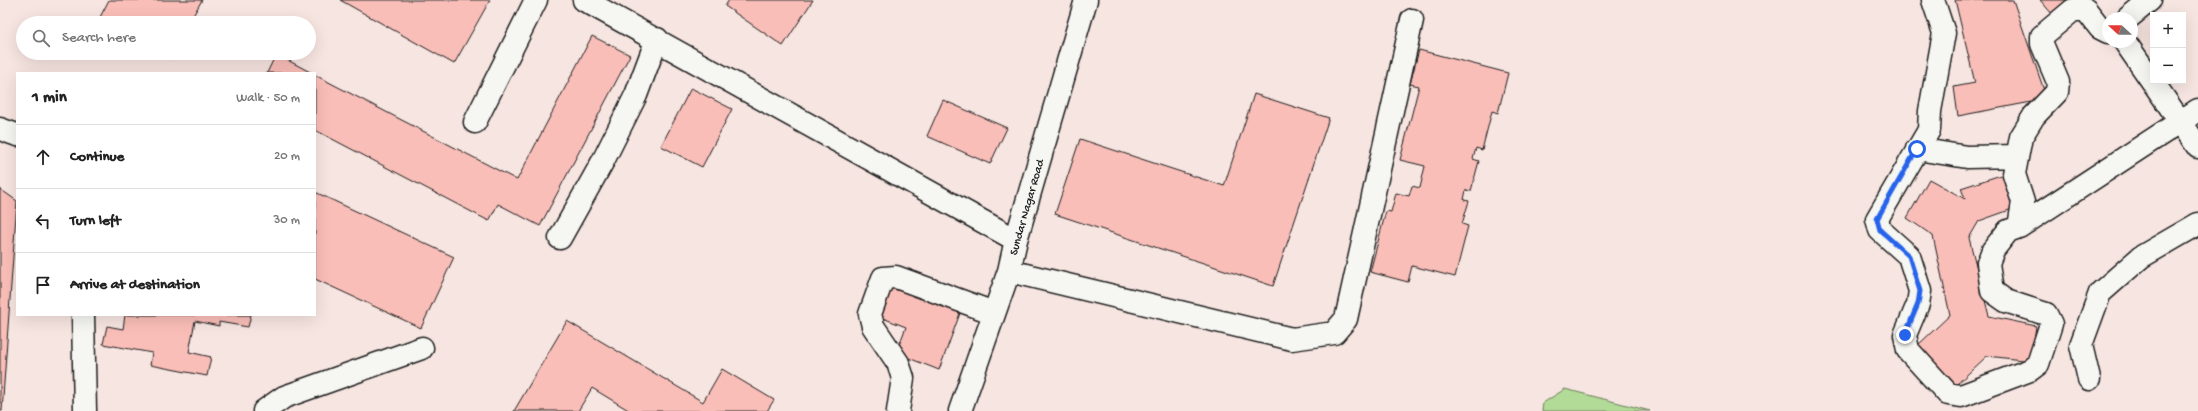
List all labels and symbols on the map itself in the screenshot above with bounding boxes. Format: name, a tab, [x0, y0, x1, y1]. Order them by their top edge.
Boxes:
north arrow	[2102, 12, 2138, 48]
route start	[1908, 140, 1926, 158]
street label: Sundar Nagar Road	[1008, 157, 1049, 257]
route end	[1896, 326, 1914, 344]

